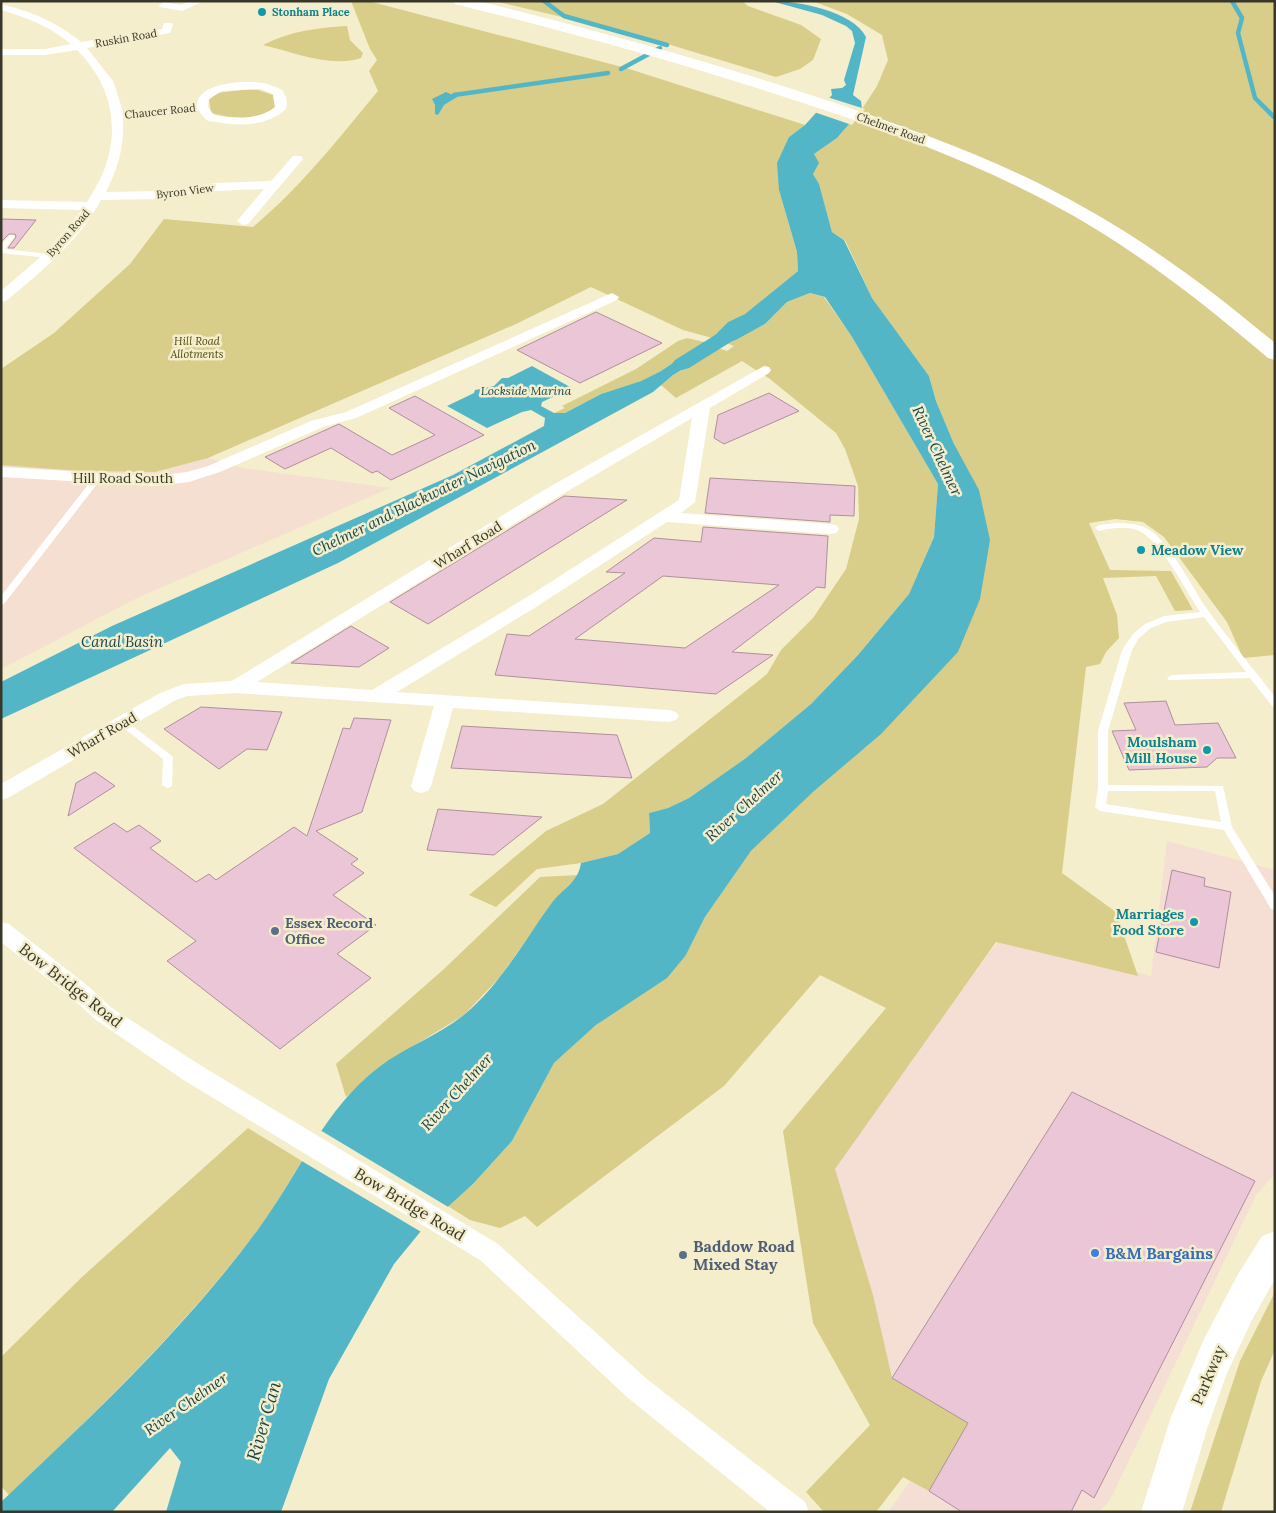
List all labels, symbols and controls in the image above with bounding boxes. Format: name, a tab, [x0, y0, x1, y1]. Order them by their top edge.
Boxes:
place label: Stonham Place	[272, 5, 350, 19]
marker: Stonham Place	[256, 6, 268, 18]
street label: Ruskin Road	[94, 26, 158, 50]
street label: Chaucer Road	[124, 100, 197, 122]
street label: Chelmer Road	[855, 109, 928, 147]
street label: Byron View	[155, 180, 215, 201]
street label: Byron Road	[43, 206, 93, 260]
park label: Hill Road Allotments	[169, 334, 224, 361]
water label: Lockside Marina	[481, 383, 572, 398]
water label: River Chelmer	[908, 403, 967, 499]
water label: Chelmer and Blackwater Navigation	[309, 435, 540, 560]
street label: Hill Road South	[73, 469, 173, 487]
street label: Wharf Road	[431, 517, 505, 573]
place label: Meadow View	[1151, 541, 1244, 559]
marker: Meadow View	[1135, 544, 1147, 556]
water label: Canal Basin	[81, 632, 164, 651]
street label: Wharf Road	[64, 708, 140, 762]
place label: Moulsham Mill House	[1125, 733, 1197, 767]
marker: Moulsham Mill House	[1201, 744, 1213, 756]
water label: River Chelmer	[701, 766, 786, 845]
place label: Marriages Food Store	[1113, 905, 1184, 939]
place label: Essex Record Office	[285, 914, 373, 948]
marker: Marriages Food Store	[1188, 916, 1200, 928]
marker: Essex Record Office	[269, 925, 281, 937]
street label: Bow Bridge Road	[15, 938, 127, 1032]
water label: River Chelmer	[417, 1049, 496, 1134]
street label: Bow Bridge Road	[351, 1163, 469, 1245]
place label: Baddow Road Mixed Stay	[693, 1236, 795, 1274]
place label: B&M Bargains	[1105, 1243, 1213, 1263]
marker: B&M Bargains	[1089, 1247, 1101, 1259]
marker: Baddow Road Mixed Stay	[677, 1249, 689, 1261]
street label: Parkway	[1187, 1342, 1230, 1408]
water label: River Chelmer	[140, 1368, 231, 1439]
water label: River Can	[241, 1379, 286, 1463]

